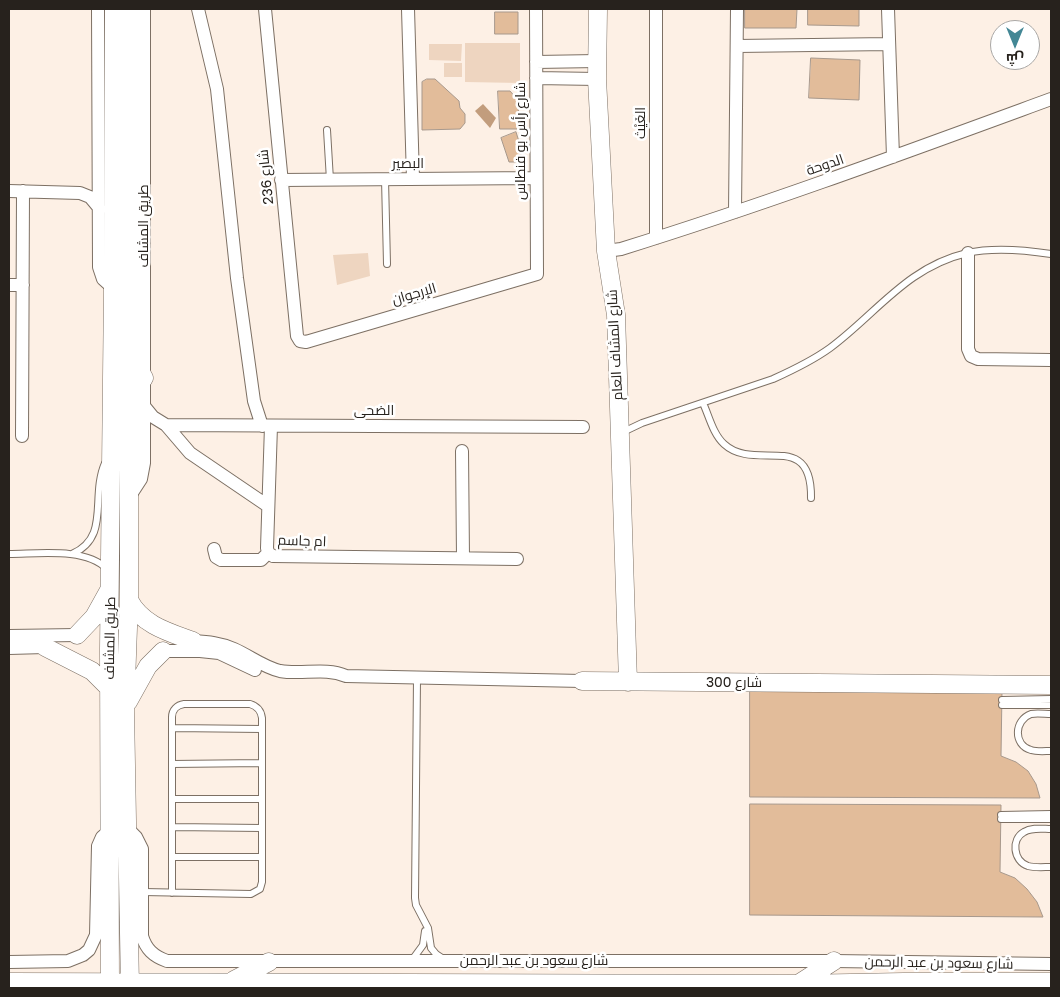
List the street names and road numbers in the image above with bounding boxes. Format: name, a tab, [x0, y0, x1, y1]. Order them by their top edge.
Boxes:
street label: شارع رأس بو فنطاس	[513, 82, 529, 200]
street label: الغَيْث	[633, 107, 649, 139]
street label: شارع 236	[255, 149, 277, 205]
street label: الدوحة	[804, 151, 846, 179]
street label: البصير	[392, 156, 424, 172]
street label: طريق المشاف	[136, 184, 152, 268]
street label: الإرجوان	[390, 280, 438, 308]
street label: شارع المشاف العام	[604, 289, 626, 401]
street label: الضحى	[354, 403, 394, 419]
street label: ام جاسم	[277, 532, 327, 550]
street label: طريق المشاف	[101, 596, 119, 680]
street label: شارع 300	[706, 675, 762, 691]
street label: شارع سعود بن عبد الرحمن	[460, 953, 608, 969]
street label: شارع سعود بن عبد الرحمن	[865, 953, 1013, 973]

